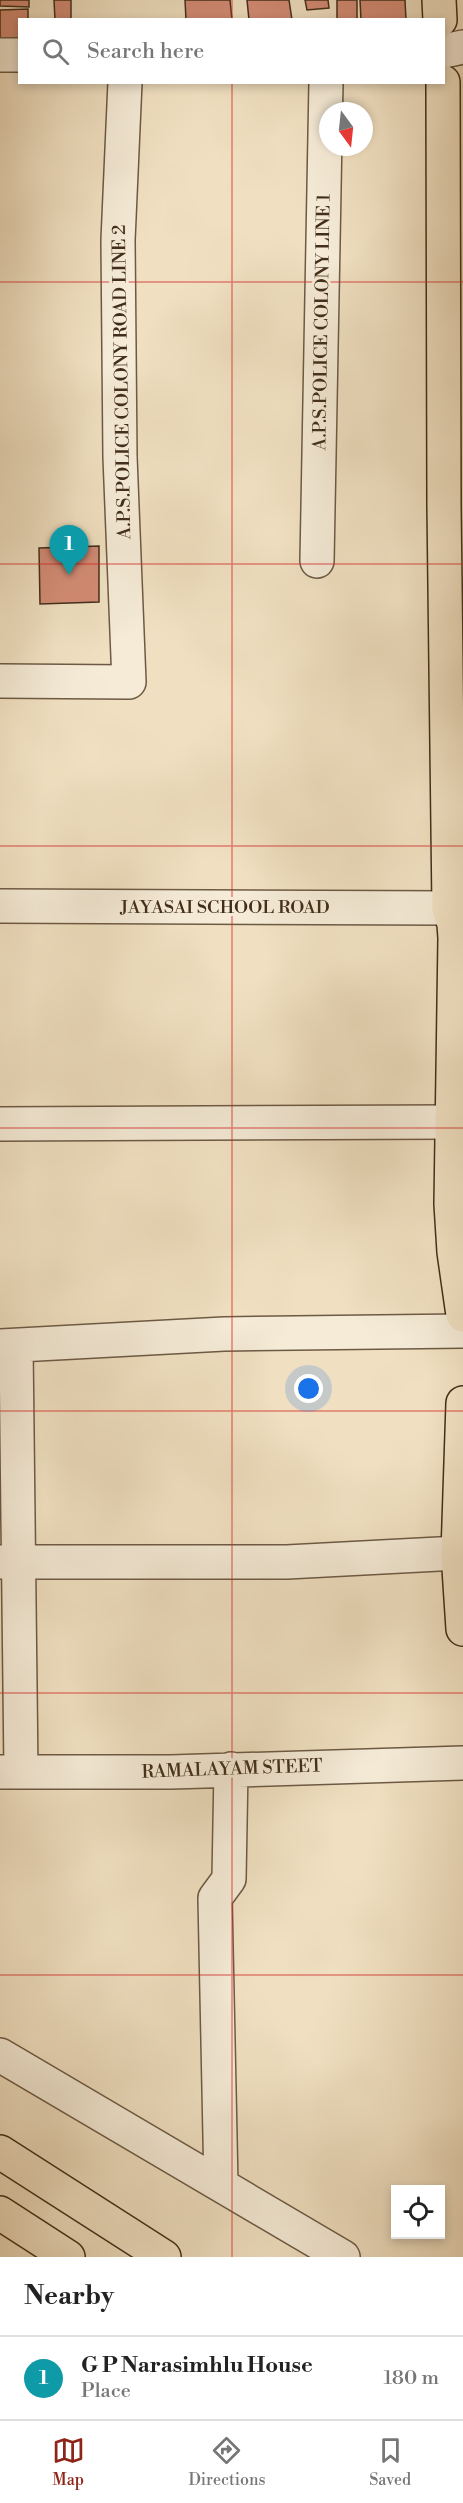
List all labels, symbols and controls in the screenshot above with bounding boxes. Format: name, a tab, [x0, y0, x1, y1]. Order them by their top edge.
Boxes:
search box	[18, 18, 445, 84]
icon: search	[39, 35, 72, 68]
text: Search here	[87, 38, 204, 65]
north arrow	[319, 102, 373, 156]
street label: A.P.S.POLICE COLONY LINE 1	[308, 193, 336, 452]
street label: A.P.S.POLICE COLONY ROAD LINE 2	[108, 224, 136, 541]
pin: 1	[50, 526, 88, 575]
street label: JAYASAI SCHOOL ROAD	[119, 896, 330, 919]
your location	[294, 1374, 323, 1403]
street label: RAMALAYAM STEET	[141, 1754, 323, 1784]
map controls	[391, 2185, 445, 2239]
button: locate	[391, 2185, 445, 2239]
text: Nearby	[24, 2280, 114, 2312]
text: G P Narasimhlu House	[81, 2352, 313, 2379]
text: 1	[39, 2366, 48, 2391]
text: 180 m	[384, 2366, 439, 2391]
text: Place	[81, 2379, 131, 2404]
tab: Map	[52, 2434, 85, 2490]
tab: Directions	[188, 2434, 266, 2490]
tab: Saved	[369, 2434, 411, 2490]

